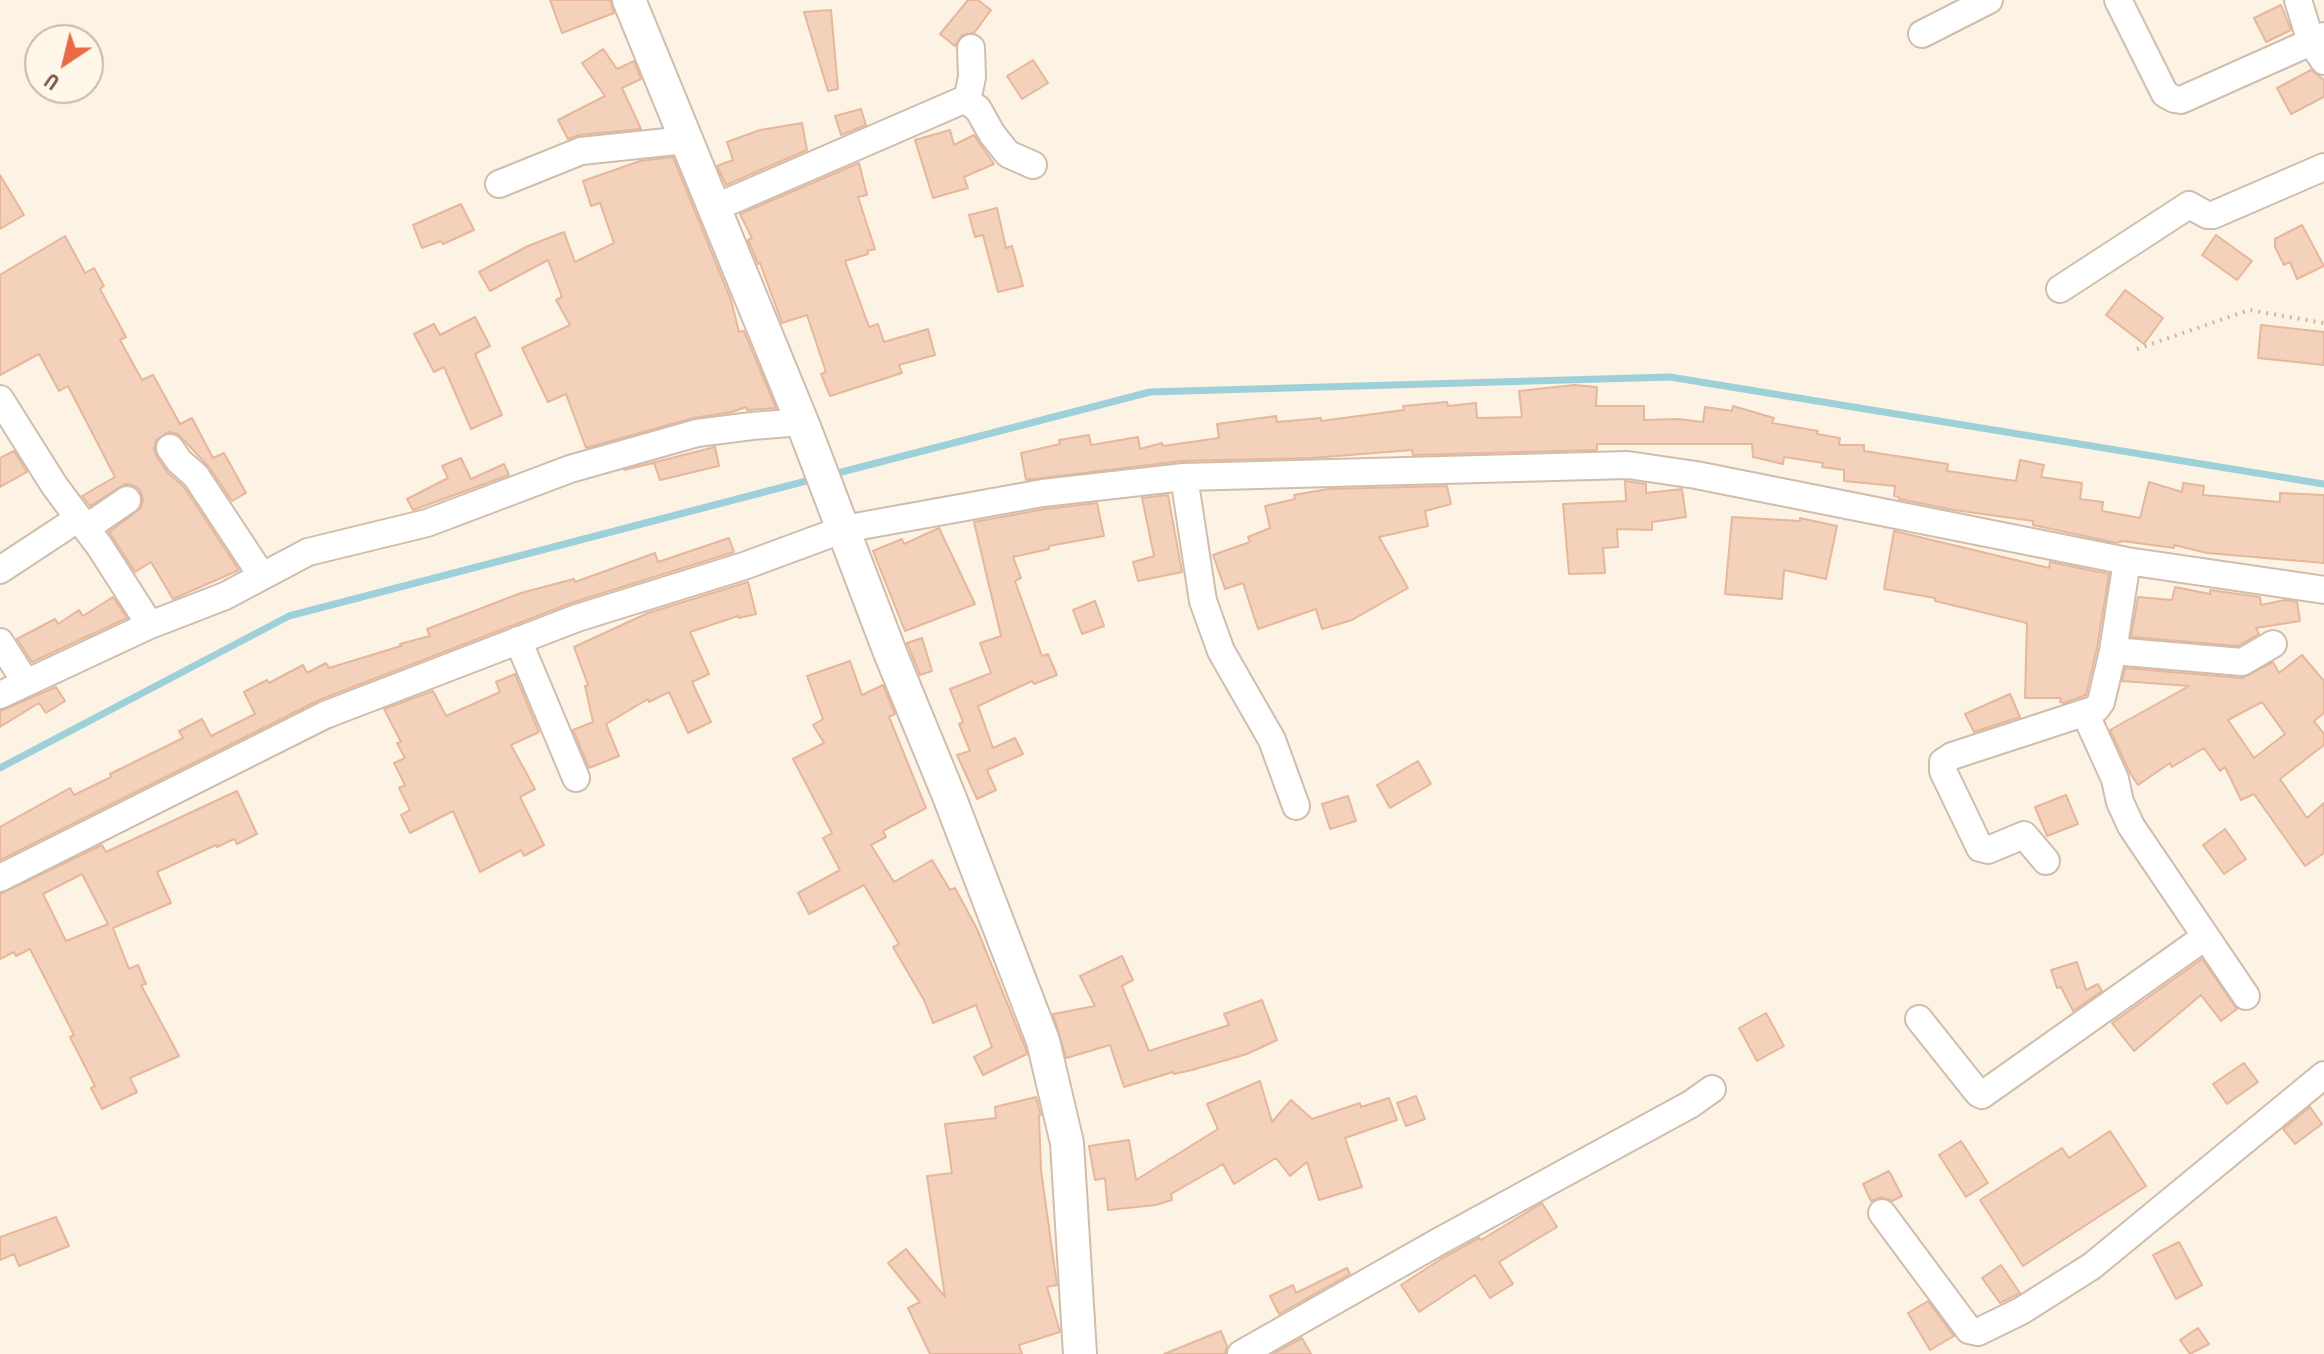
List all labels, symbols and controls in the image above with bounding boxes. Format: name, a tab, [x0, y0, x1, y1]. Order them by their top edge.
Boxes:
north arrow	[24, 24, 104, 104]
text: U	[39, 67, 64, 97]

